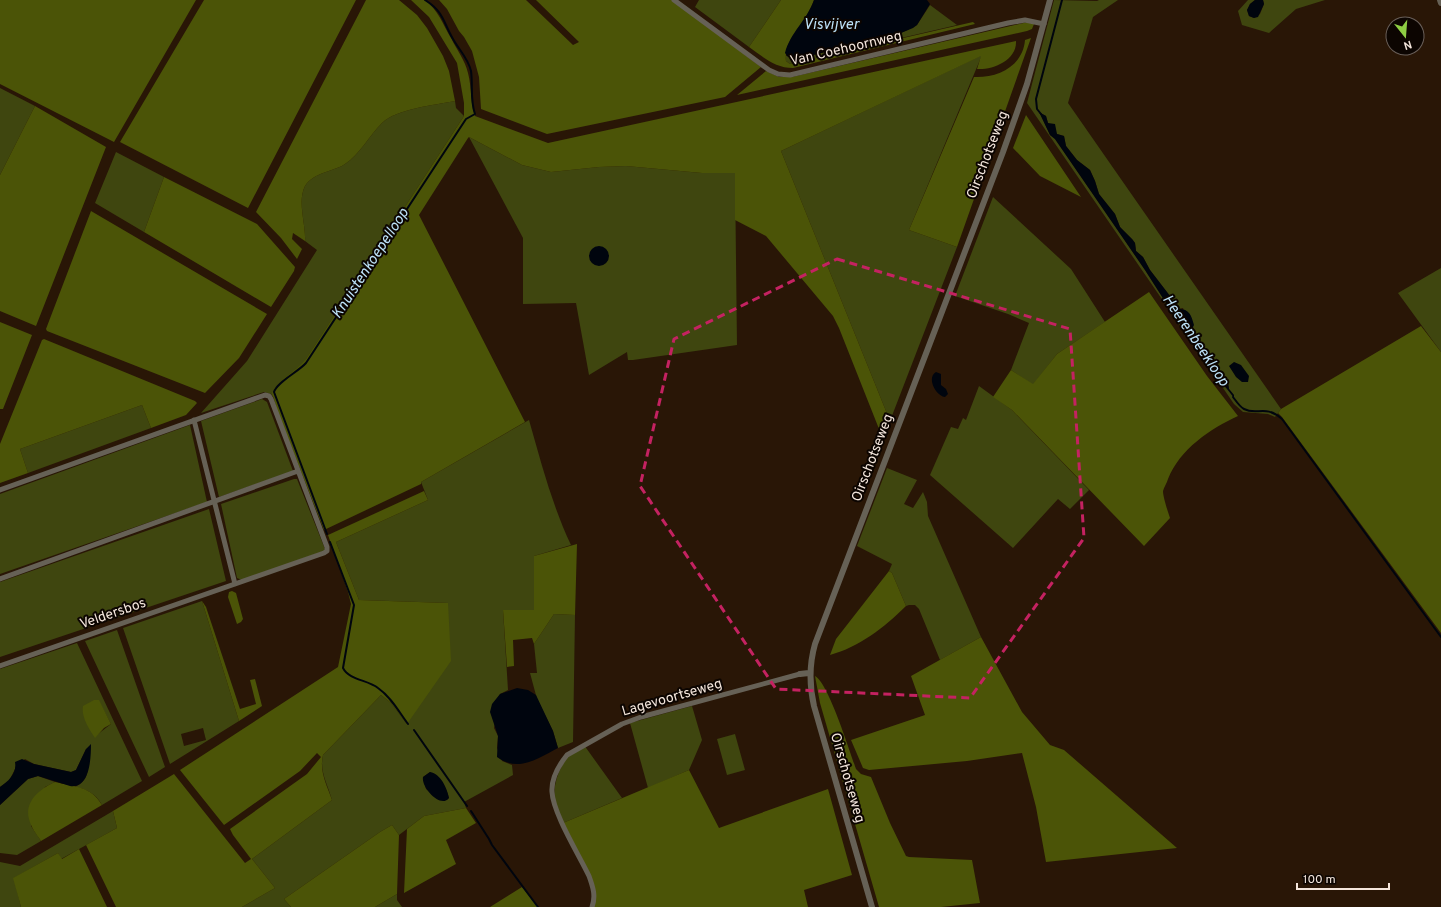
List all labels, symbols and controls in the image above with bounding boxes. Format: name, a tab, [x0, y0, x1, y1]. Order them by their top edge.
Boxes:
water label: Visvijver	[803, 16, 860, 35]
north arrow	[1385, 16, 1425, 56]
street label: Van Coehoornweg	[789, 28, 903, 70]
text: N	[1402, 37, 1413, 52]
street label: Oirschotseweg	[963, 109, 1013, 201]
water label: Knuistenkoepelloop	[328, 204, 414, 323]
water label: Heerenbeekloop	[1157, 292, 1233, 391]
street label: Oirschotseweg	[848, 412, 898, 504]
street label: Veldersbos	[78, 595, 148, 633]
street label: Lagevoortseweg	[620, 676, 724, 720]
street label: Oirschotseweg	[826, 731, 868, 825]
scale bar	[1297, 865, 1389, 891]
text: 100 m	[1303, 872, 1336, 888]

